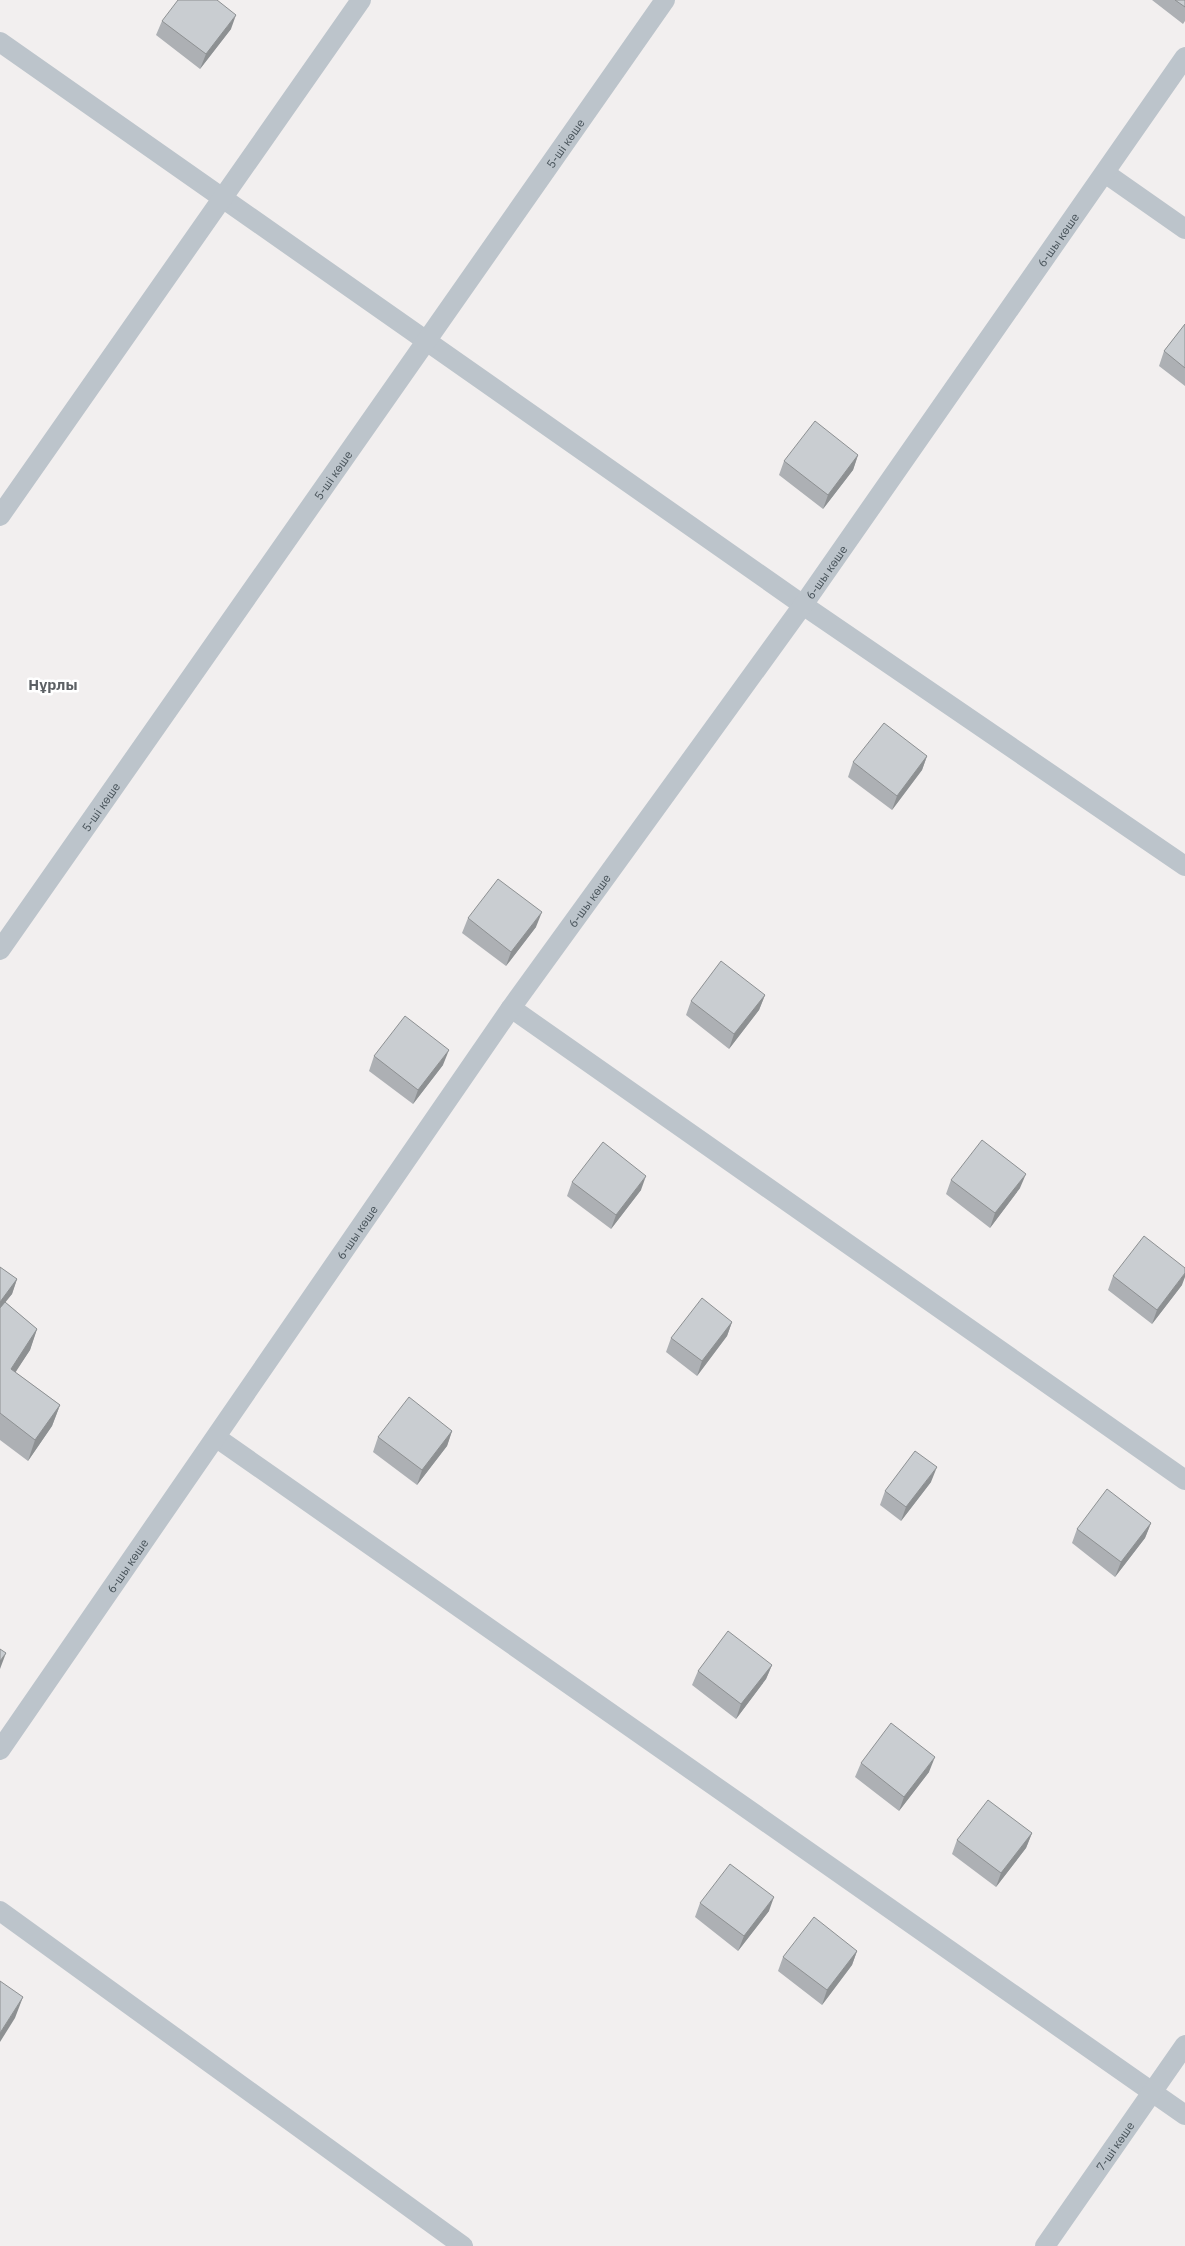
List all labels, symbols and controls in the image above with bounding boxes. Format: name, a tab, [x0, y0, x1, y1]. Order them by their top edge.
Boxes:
street label: 5-ші көше	[542, 115, 588, 171]
street label: 6-шы көше	[1034, 209, 1082, 270]
street label: 5-ші көше	[310, 447, 355, 502]
street label: 6-шы көше	[802, 542, 850, 602]
district label: Нұрлы	[28, 675, 78, 694]
street label: 5-ші көше	[78, 779, 123, 834]
street label: 6-шы көше	[565, 870, 614, 930]
street label: 6-шы көше	[333, 1202, 381, 1262]
street label: 6-шы көше	[103, 1535, 151, 1595]
street label: 7-ші көше	[1092, 2118, 1137, 2173]

